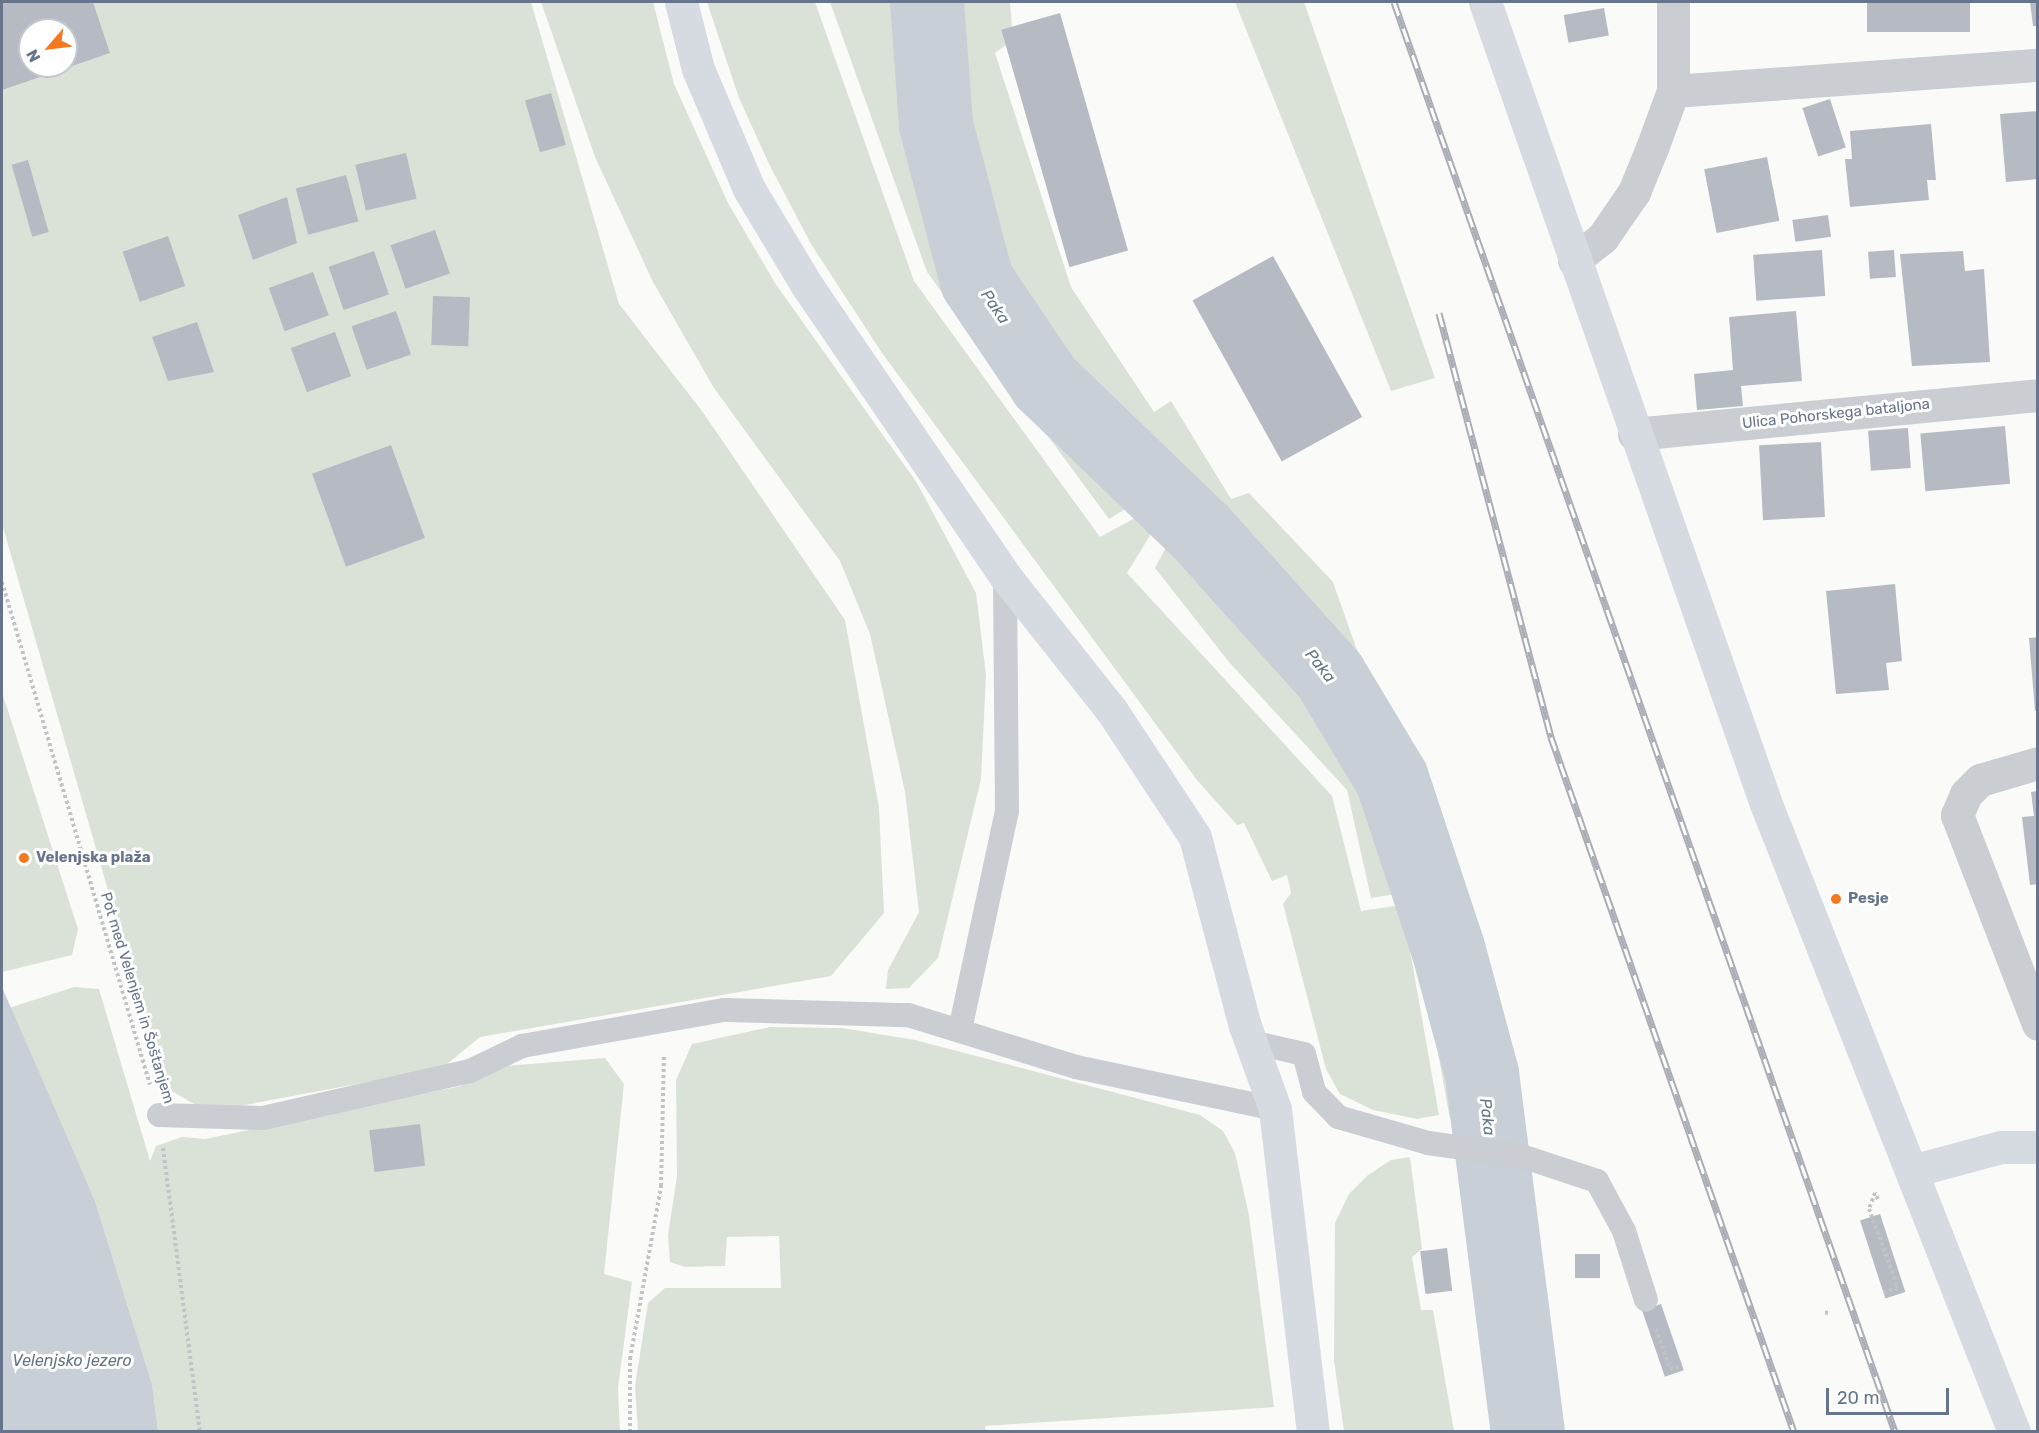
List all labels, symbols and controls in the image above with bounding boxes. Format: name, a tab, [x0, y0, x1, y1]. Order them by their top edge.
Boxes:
north arrow	[18, 18, 78, 78]
text: N	[22, 46, 45, 65]
water label: Paka	[977, 286, 1013, 328]
street label: Ulica Pohorskega bataljona	[1741, 395, 1931, 433]
water label: Paka	[1301, 645, 1339, 687]
place label: Velenjska plaža	[36, 849, 151, 867]
marker: Velenjska plaža	[17, 851, 31, 865]
street label: Pot med Velenjem in Šoštanjem	[96, 890, 178, 1106]
place label: Pesje	[1848, 890, 1889, 908]
marker: Pesje	[1829, 892, 1843, 906]
water label: Paka	[1475, 1097, 1499, 1137]
water label: Velenjsko jezero	[12, 1351, 132, 1371]
scale bar	[1829, 1376, 1952, 1414]
text: 20 m	[1837, 1387, 1879, 1409]

